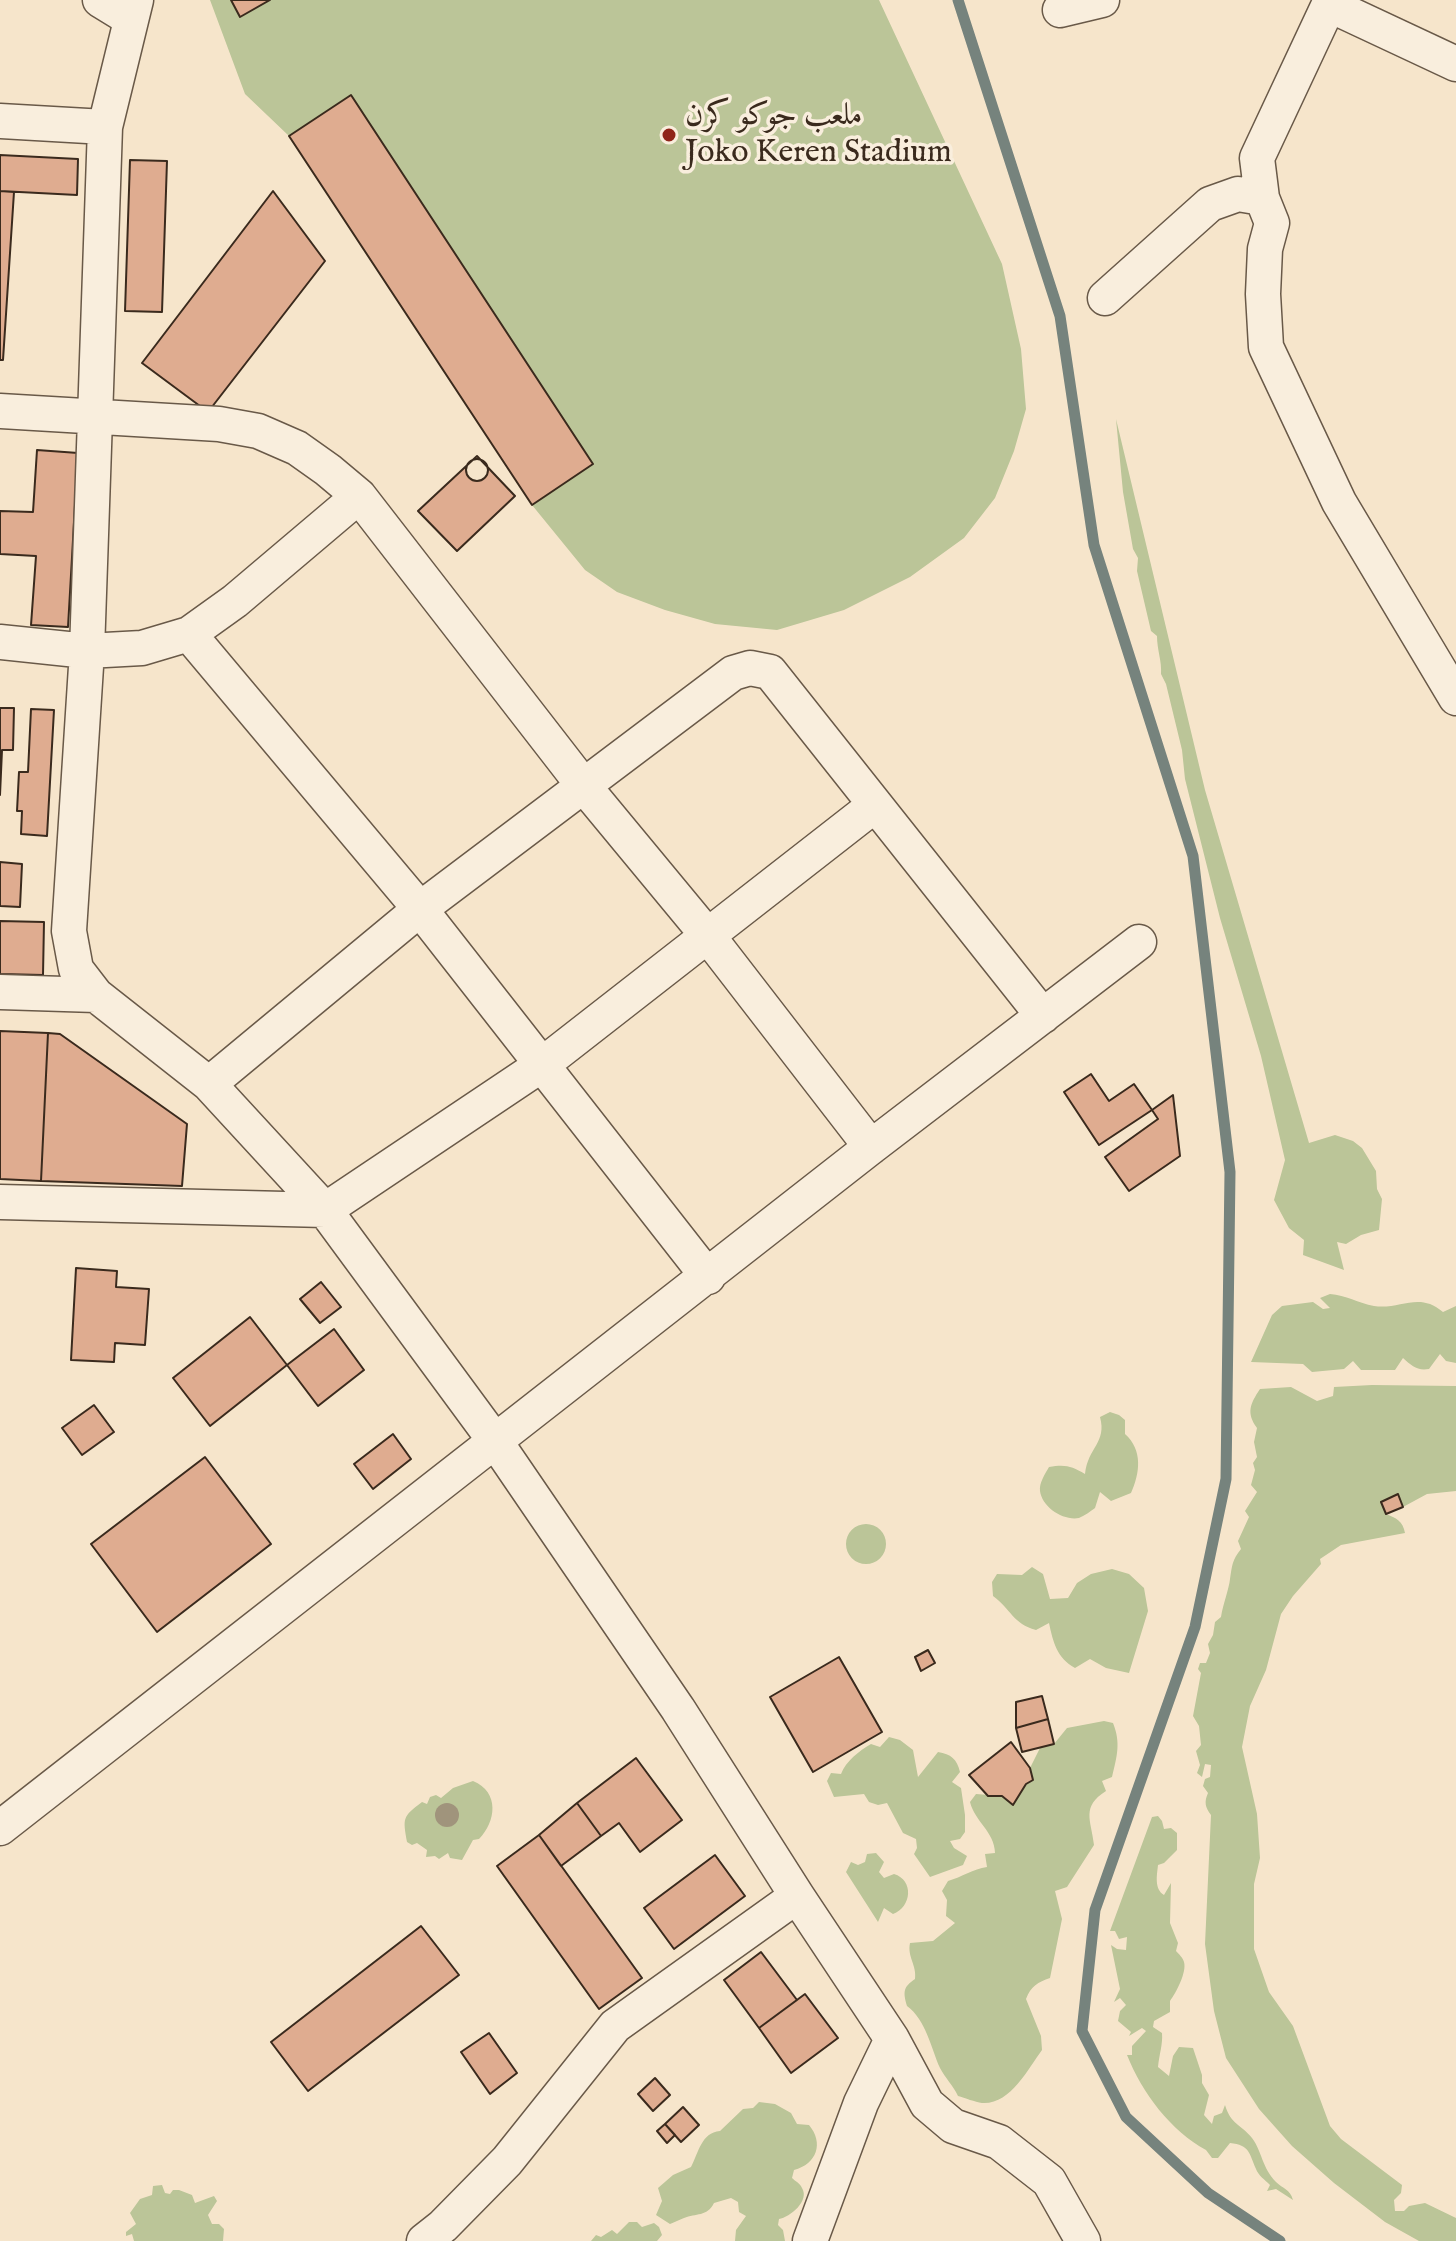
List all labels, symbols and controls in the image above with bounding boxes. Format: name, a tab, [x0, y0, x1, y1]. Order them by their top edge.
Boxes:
place label: ملعب جوكو كرن Joko Keren Stadium	[685, 98, 952, 173]
marker: ملعب جوكو كرن Joko Keren Stadium	[660, 126, 678, 144]

